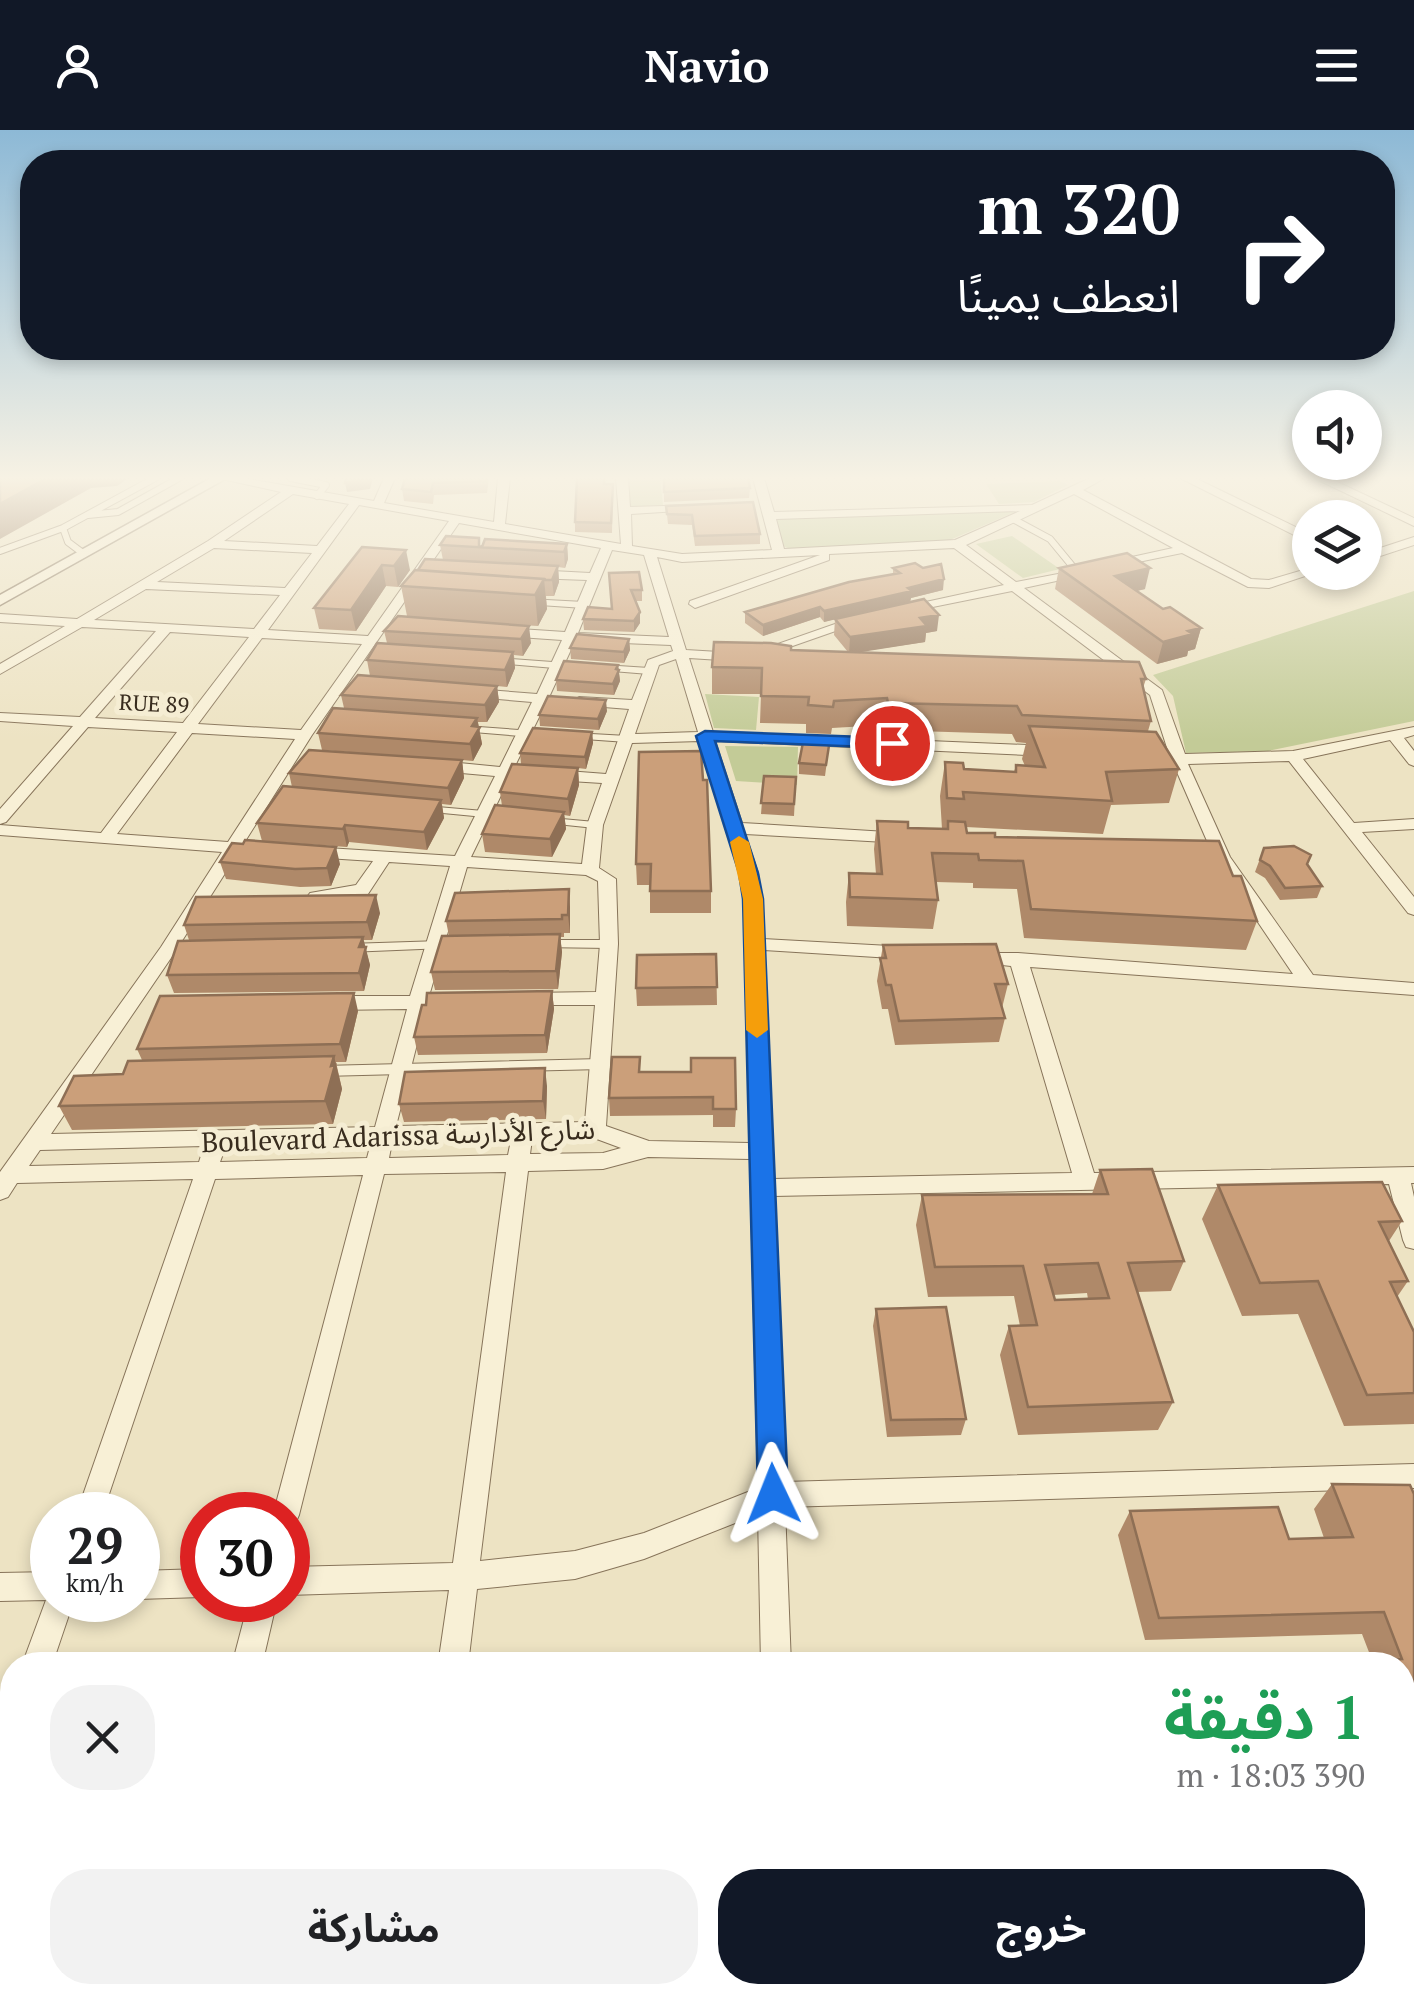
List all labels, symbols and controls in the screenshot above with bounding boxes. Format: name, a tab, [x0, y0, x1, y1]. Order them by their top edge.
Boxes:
text: Navio	[644, 35, 770, 95]
icon: person	[50, 38, 105, 93]
icon: menu	[1309, 38, 1364, 93]
text: 320 m	[978, 161, 1180, 254]
icon: right	[1215, 190, 1345, 320]
text: انعطف يمينًا	[957, 265, 1180, 325]
map controls	[1292, 390, 1382, 590]
button: sound	[1292, 390, 1382, 480]
button: layers	[1292, 500, 1382, 590]
street label: RUE 89	[118, 687, 190, 719]
pin	[850, 701, 935, 786]
icon: arrive	[865, 716, 920, 771]
street label: Boulevard Adarissa شارع الأدارسة	[200, 1110, 596, 1163]
position arrow	[721, 1442, 825, 1546]
speed limit sign: 30	[180, 1492, 310, 1622]
text: 29	[67, 1512, 123, 1578]
text: km/h	[66, 1566, 124, 1599]
text: 1 دقيقة	[1164, 1677, 1365, 1756]
button: close	[50, 1685, 155, 1790]
text: 390 m · 18:03	[1177, 1754, 1365, 1796]
button: مشاركة	[50, 1869, 698, 1984]
button: خروج	[718, 1869, 1365, 1984]

